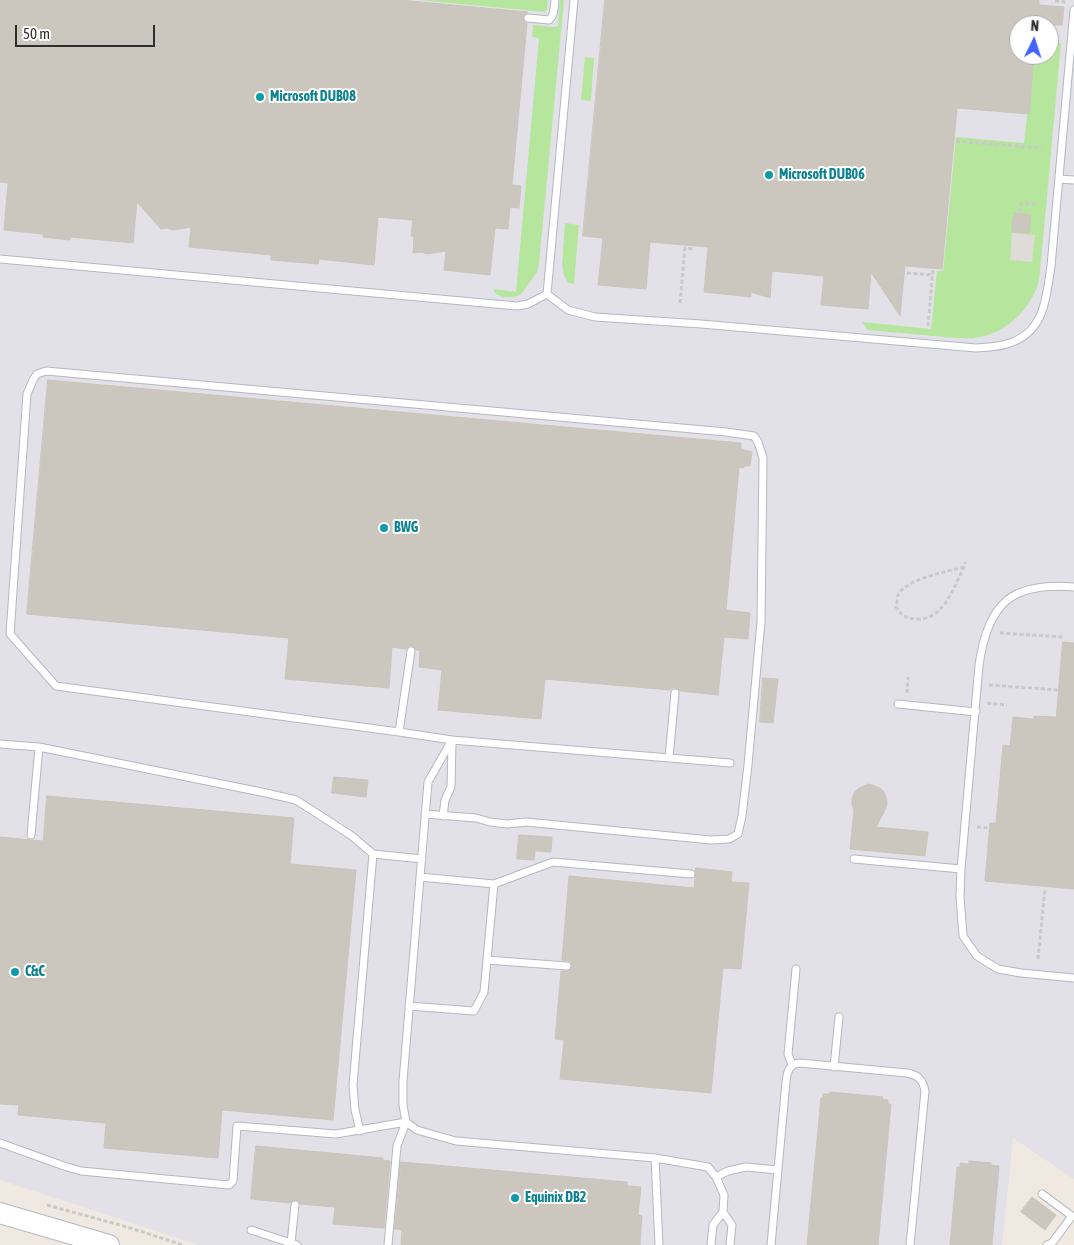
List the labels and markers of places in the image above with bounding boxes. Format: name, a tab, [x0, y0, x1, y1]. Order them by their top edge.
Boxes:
place label: Microsoft DUB08	[270, 89, 356, 105]
marker: Microsoft DUB08	[254, 91, 266, 103]
place label: Microsoft DUB06	[779, 167, 865, 183]
marker: Microsoft DUB06	[763, 169, 775, 181]
place label: BWG	[394, 520, 418, 536]
marker: BWG	[378, 522, 390, 534]
place label: C&C	[25, 964, 45, 980]
marker: C&C	[9, 966, 21, 978]
place label: Equinix DB2	[525, 1190, 586, 1206]
marker: Equinix DB2	[509, 1192, 521, 1204]

